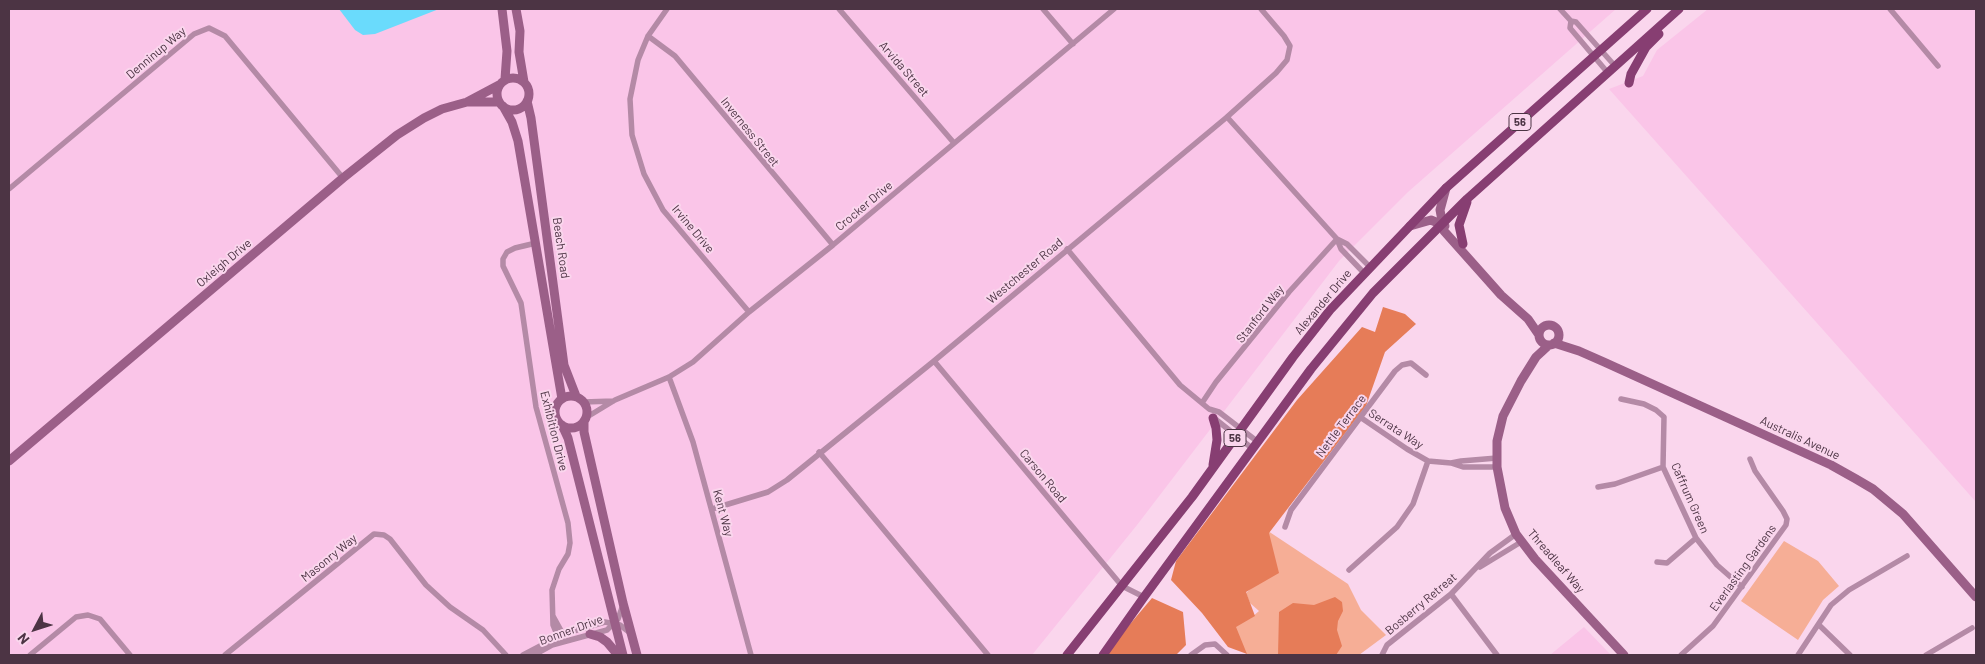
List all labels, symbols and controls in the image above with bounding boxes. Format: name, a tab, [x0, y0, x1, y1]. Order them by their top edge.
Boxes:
street label: Denninup Way	[123, 24, 189, 82]
street label: Arvida Street	[876, 38, 932, 100]
street label: Inverness Street	[718, 94, 782, 170]
road number: 56	[1509, 114, 1531, 130]
street label: Crocker Drive	[833, 178, 895, 234]
street label: Irvine Drive	[669, 202, 717, 256]
street label: Beach Road	[550, 216, 572, 280]
street label: Westchester Road	[984, 235, 1066, 307]
street label: Oxleigh Drive	[194, 236, 254, 290]
street label: Alexander Drive	[1291, 266, 1355, 338]
street label: Stanford Way	[1233, 282, 1287, 346]
street label: Exhibition Drive	[537, 390, 571, 472]
street label: Nettle Terrace	[1313, 392, 1369, 460]
street label: Serrata Way	[1366, 406, 1426, 452]
street label: Australis Avenue	[1758, 413, 1842, 463]
road number: 56	[1224, 429, 1246, 446]
street label: Carson Road	[1016, 446, 1070, 506]
street label: Caffrum Green	[1668, 460, 1712, 536]
street label: Kent Way	[710, 488, 736, 538]
street label: Everlasting Gardens	[1707, 522, 1779, 614]
street label: Threadleaf Way	[1524, 526, 1588, 596]
street label: Masonry Way	[298, 531, 360, 585]
street label: Bosberry Retreat	[1382, 570, 1460, 638]
north arrow	[10, 604, 60, 654]
street label: Bonner Drive	[537, 612, 605, 648]
text: N	[14, 630, 33, 648]

